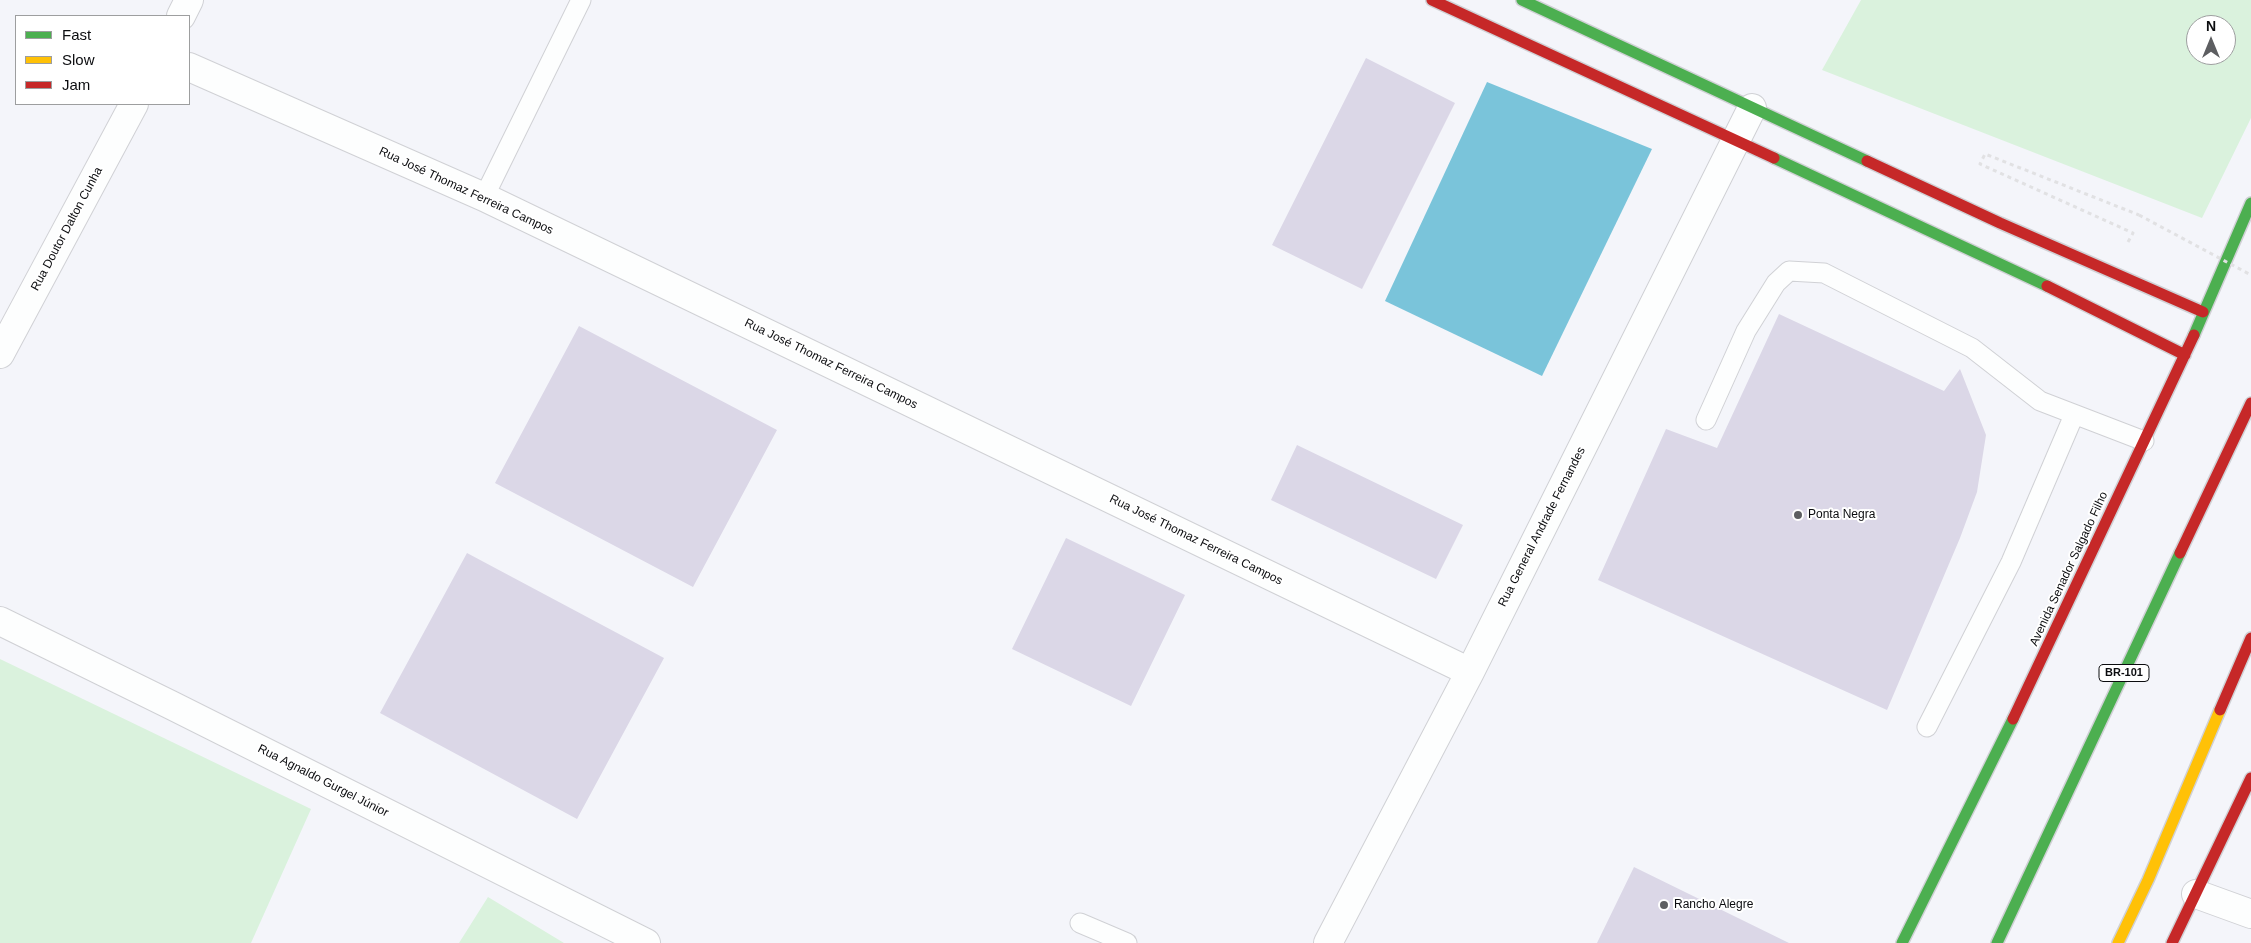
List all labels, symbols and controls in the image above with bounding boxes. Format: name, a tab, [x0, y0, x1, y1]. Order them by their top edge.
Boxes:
legend	[15, 15, 190, 105]
north arrow	[2186, 15, 2236, 65]
text: N	[2206, 18, 2216, 34]
text: Fast	[62, 26, 91, 43]
text: Slow	[62, 51, 95, 68]
text: Jam	[62, 76, 90, 93]
street label: Rua José Thomaz Ferreira Campos	[377, 144, 555, 238]
street label: Rua Doutor Dalton Cunha	[28, 165, 106, 293]
street label: Rua José Thomaz Ferreira Campos	[742, 316, 920, 412]
street label: Rua General Andrade Fernandes	[1495, 445, 1589, 609]
street label: Avenida Senador Salgado Filho	[2027, 490, 2111, 648]
street label: Rua José Thomaz Ferreira Campos	[1107, 492, 1285, 588]
place label: Ponta Negra	[1808, 508, 1875, 522]
marker: Ponta Negra	[1792, 509, 1804, 521]
road number: BR-101	[2099, 664, 2149, 681]
street label: Rua Agnaldo Gurgel Júnior	[255, 742, 391, 820]
place label: Rancho Alegre	[1674, 898, 1753, 912]
marker: Rancho Alegre	[1658, 899, 1670, 911]

